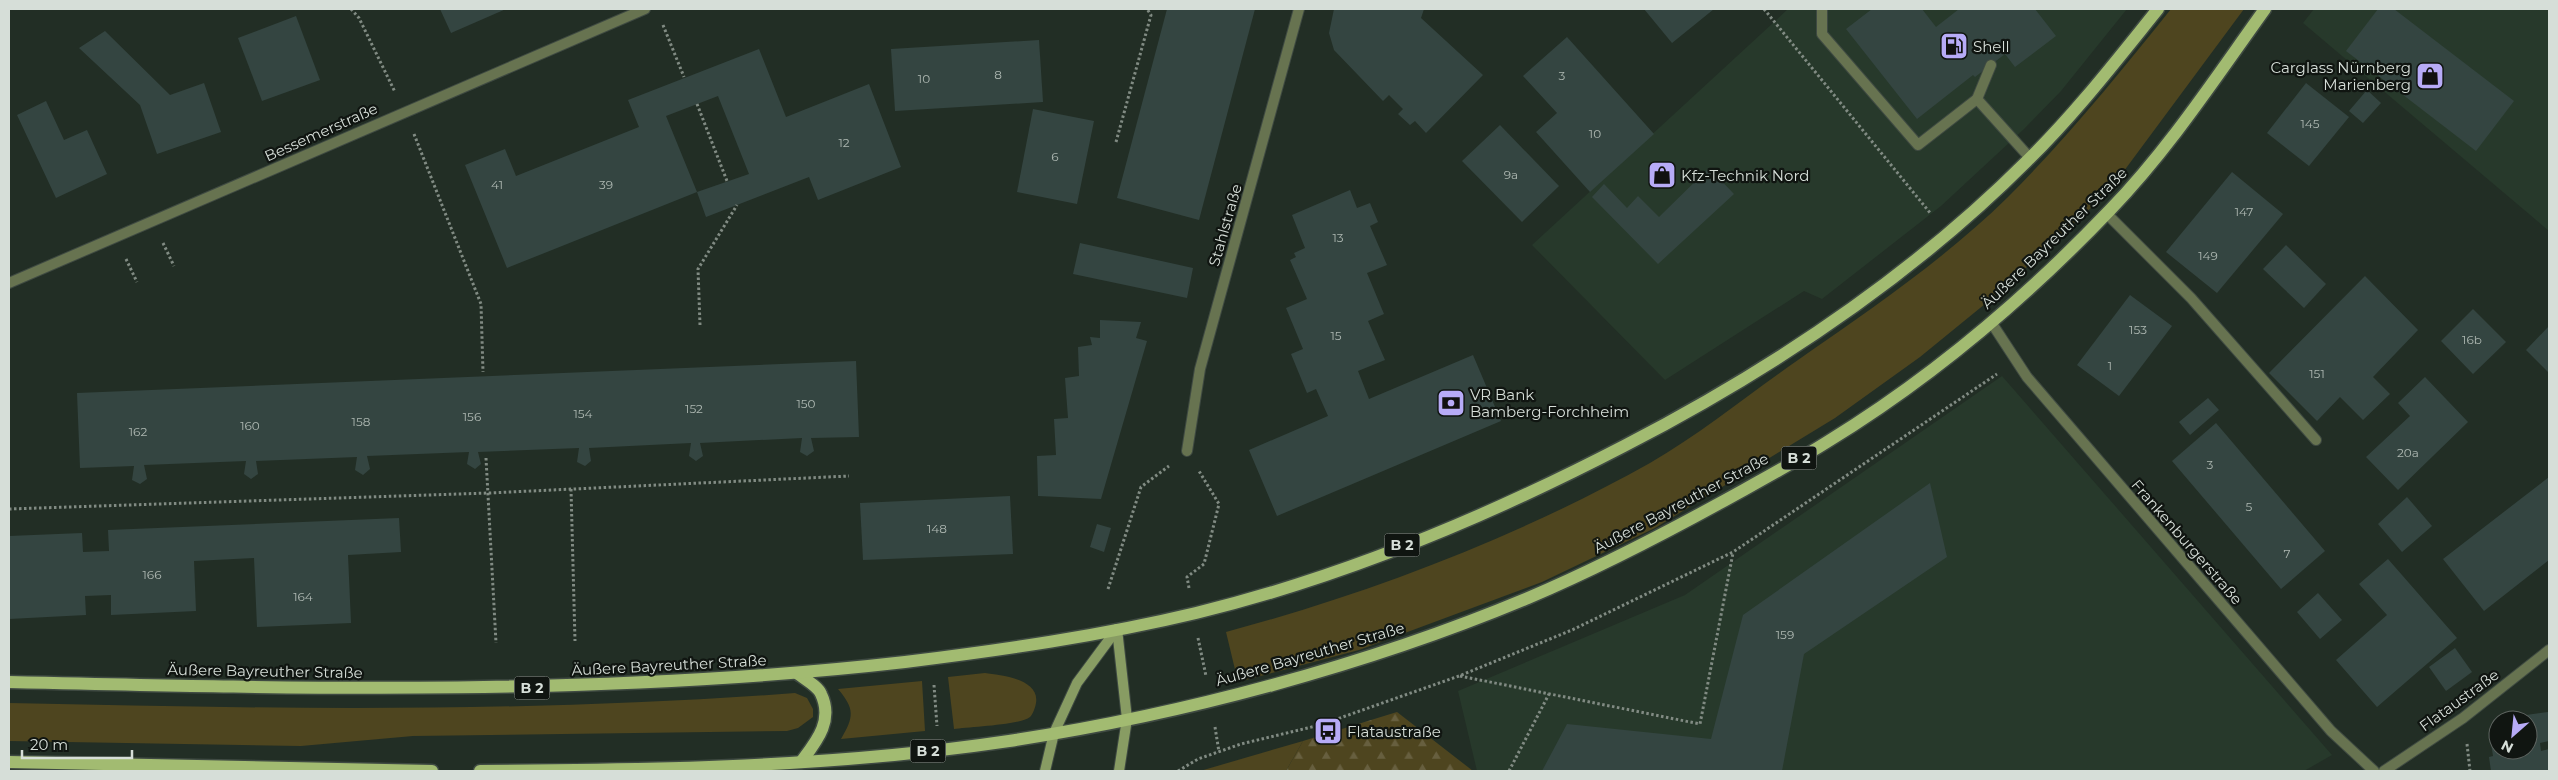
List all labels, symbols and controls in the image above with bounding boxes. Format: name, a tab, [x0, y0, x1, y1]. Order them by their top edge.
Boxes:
fuel station icon: Shell	[1939, 31, 1969, 61]
place label: Shell	[1973, 37, 2010, 56]
place label: Carglass Nürnberg Marienberg	[2270, 58, 2411, 94]
shop icon: Carglass Nürnberg Marienberg	[2415, 61, 2445, 91]
house number: 8	[994, 67, 1002, 82]
house number: 3	[1559, 68, 1566, 83]
house number: 10	[918, 71, 930, 86]
street label: Bessemerstraße	[262, 99, 380, 165]
house number: 145	[2300, 116, 2320, 131]
house number: 10	[1589, 126, 1601, 141]
house number: 12	[838, 135, 850, 150]
house number: 6	[1051, 149, 1059, 164]
shop icon: Kfz-Technik Nord	[1647, 160, 1677, 190]
street label: Äußere Bayreuther Straße	[1977, 163, 2131, 313]
place label: Kfz-Technik Nord	[1681, 166, 1809, 185]
house number: 9a	[1504, 167, 1518, 182]
house number: 41	[491, 177, 503, 192]
house number: 39	[599, 177, 613, 192]
street label: Stahlstraße	[1204, 182, 1246, 268]
house number: 147	[2235, 204, 2253, 219]
house number: 13	[1332, 230, 1344, 245]
house number: 149	[2198, 248, 2218, 263]
house number: 153	[2129, 322, 2147, 337]
house number: 15	[1330, 328, 1342, 343]
house number: 16b	[2462, 332, 2482, 347]
house number: 1	[2108, 358, 2112, 373]
house number: 151	[2309, 366, 2325, 381]
place label: VR Bank Bamberg-Forchheim	[1470, 385, 1629, 421]
bank icon: VR Bank Bamberg-Forchheim	[1436, 388, 1466, 418]
house number: 150	[796, 396, 816, 411]
house number: 152	[685, 401, 703, 416]
house number: 154	[573, 406, 593, 421]
house number: 156	[463, 409, 481, 424]
house number: 158	[352, 414, 371, 429]
house number: 160	[240, 418, 260, 433]
house number: 162	[129, 424, 147, 439]
house number: 20a	[2397, 445, 2419, 460]
road number: B 2	[1782, 446, 1816, 469]
street label: Äußere Bayreuther Straße	[1590, 449, 1772, 557]
house number: 3	[2207, 457, 2214, 472]
street label: Frankenburgerstraße	[2127, 475, 2247, 609]
house number: 5	[2246, 499, 2253, 514]
house number: 148	[927, 521, 947, 536]
road number: B 2	[1384, 534, 1420, 556]
house number: 7	[2283, 546, 2291, 561]
house number: 166	[143, 567, 161, 582]
house number: 164	[293, 589, 313, 604]
street label: Äußere Bayreuther Straße	[1213, 618, 1407, 690]
house number: 159	[1776, 627, 1794, 642]
street label: Äußere Bayreuther Straße	[571, 650, 767, 680]
street label: Äußere Bayreuther Straße	[167, 660, 363, 682]
street label: Flataustraße	[2415, 665, 2503, 735]
road number: B 2	[514, 676, 550, 700]
north arrow	[2488, 710, 2538, 760]
bus stop icon: Flataustraße	[1313, 716, 1343, 746]
place label: Flataustraße	[1347, 722, 1441, 741]
scale bar	[22, 728, 132, 760]
text: 20 m	[30, 735, 68, 754]
text: N	[2498, 736, 2516, 757]
road number: B 2	[910, 739, 946, 762]

